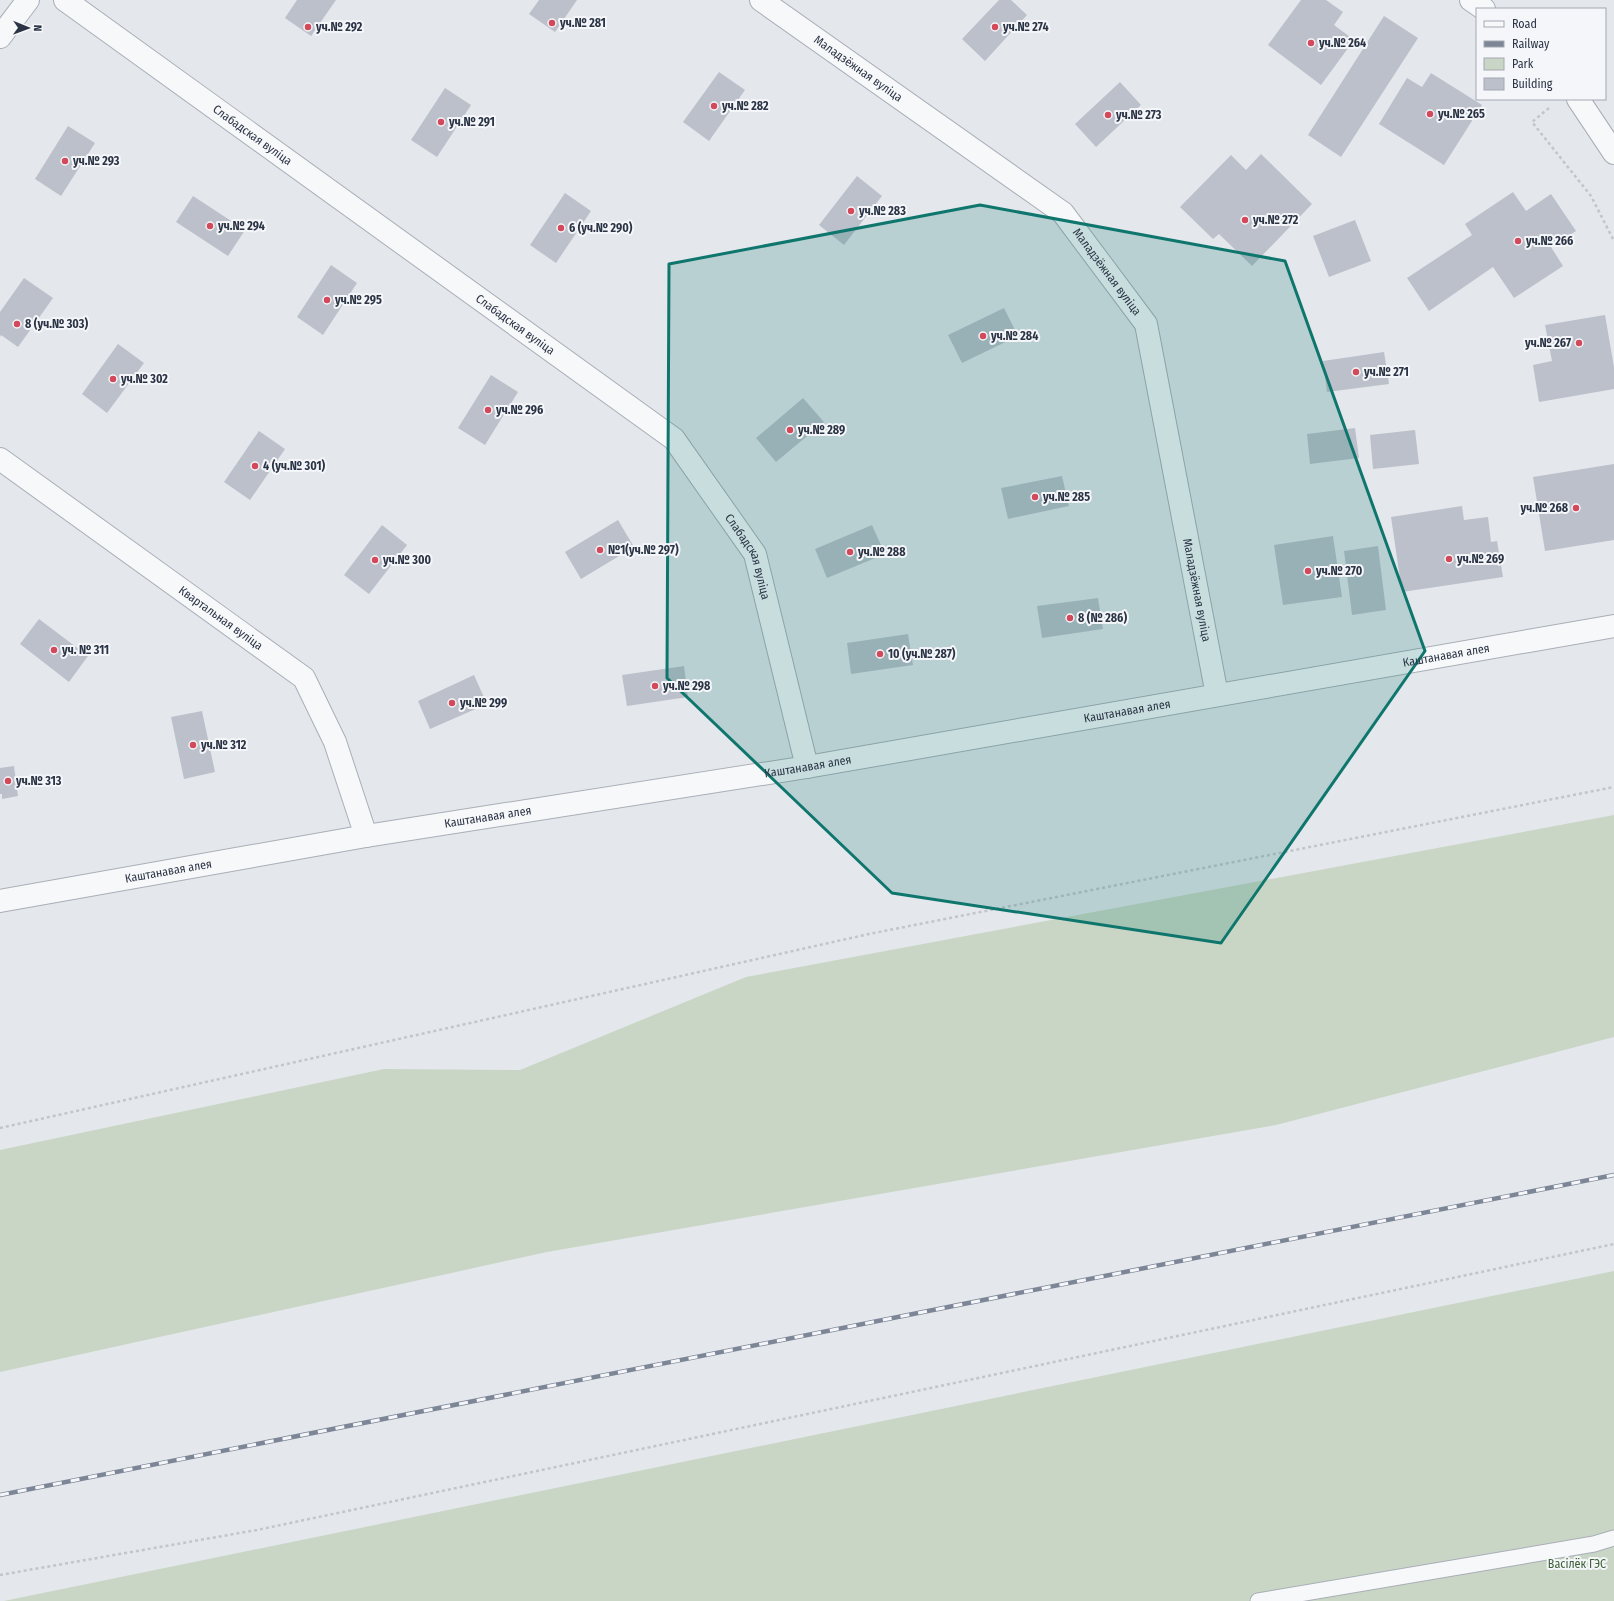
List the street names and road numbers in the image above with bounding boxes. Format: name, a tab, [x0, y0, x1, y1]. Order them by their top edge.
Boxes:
street label: Маладзёжная вуліца	[811, 33, 905, 105]
street label: Слабадская вуліца	[210, 102, 295, 168]
street label: Маладзёжная вуліца	[1070, 226, 1144, 318]
street label: Слабадская вуліца	[473, 291, 558, 358]
street label: Слабадская вуліца	[722, 511, 773, 601]
street label: Маладзёжная вуліца	[1180, 537, 1214, 643]
street label: Квартальная вуліца	[176, 583, 265, 653]
street label: Каштанавая алея	[1402, 641, 1491, 670]
street label: Каштанавая алея	[1083, 697, 1172, 726]
street label: Каштанавая алея	[763, 752, 852, 781]
street label: Каштанавая алея	[443, 803, 532, 831]
street label: Каштанавая алея	[124, 857, 213, 886]

